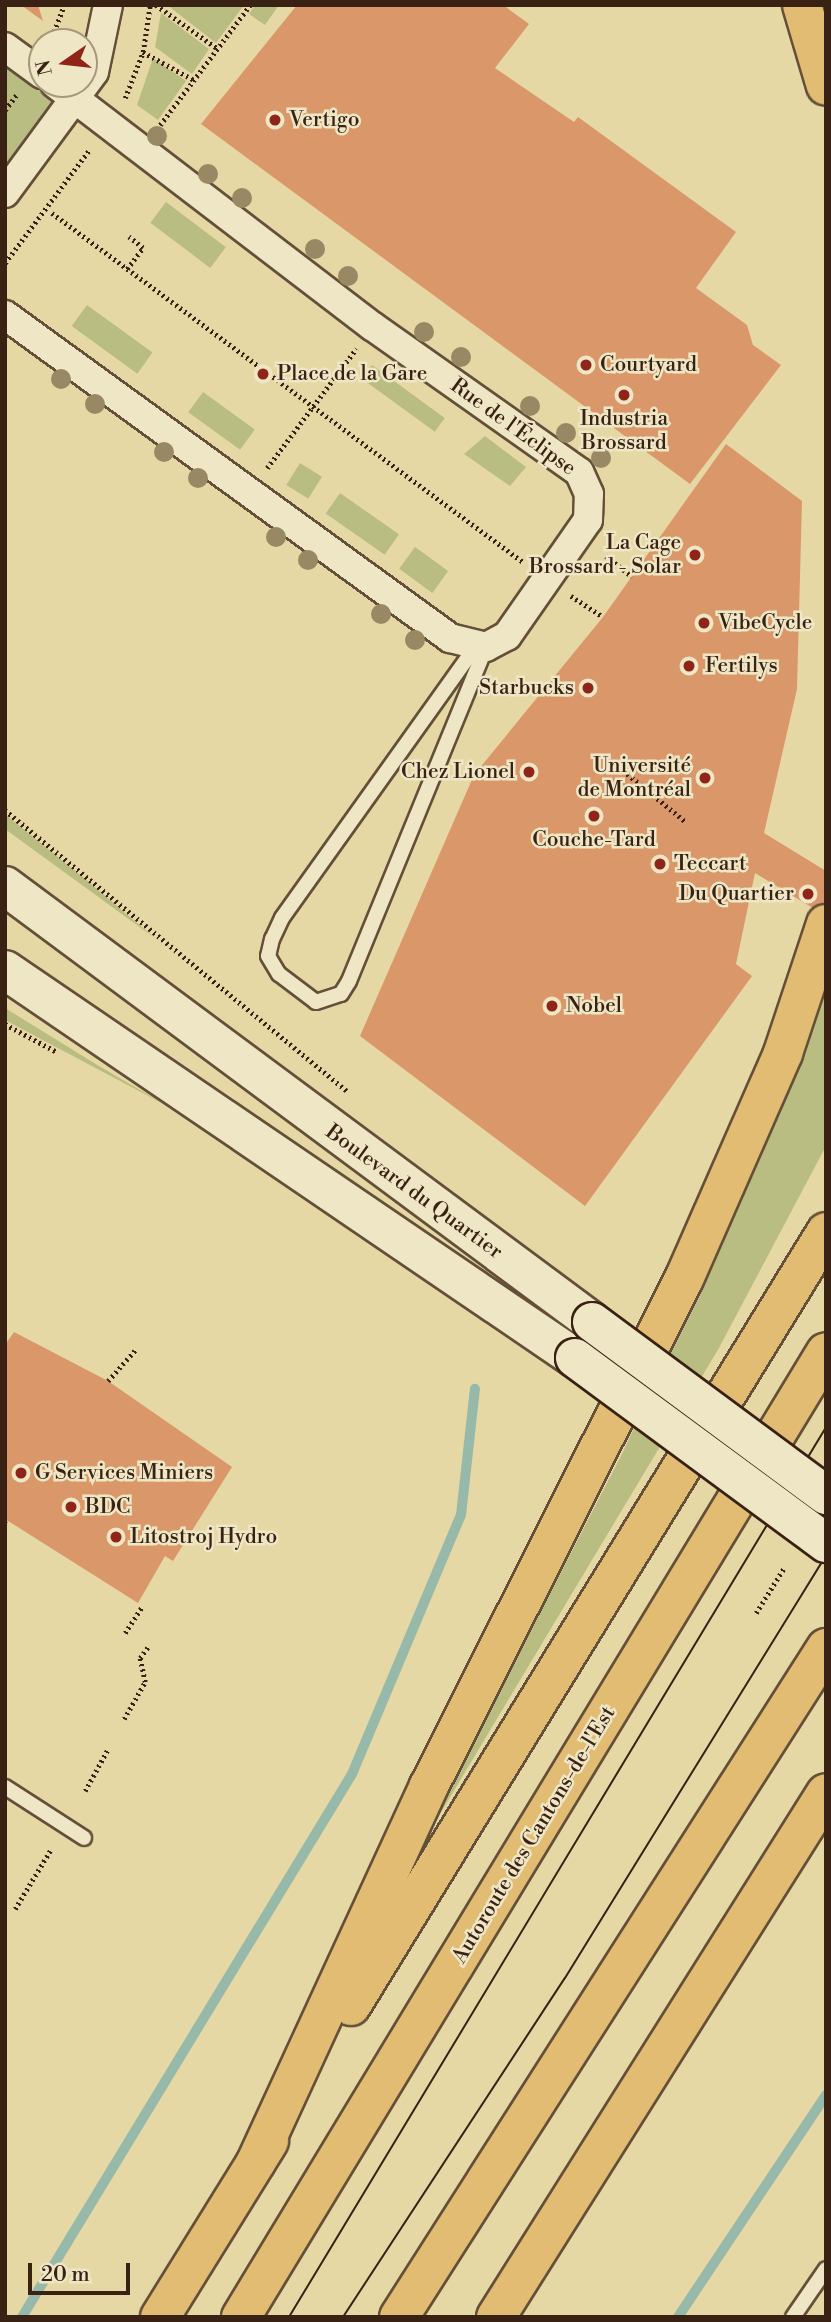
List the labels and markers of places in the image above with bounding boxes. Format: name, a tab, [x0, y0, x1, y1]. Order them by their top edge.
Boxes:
place label: Vertigo	[289, 107, 360, 133]
marker: Vertigo	[267, 112, 283, 128]
place label: Courtyard	[600, 352, 697, 378]
marker: Courtyard	[578, 357, 594, 373]
place label: Place de la Gare	[277, 361, 427, 387]
marker: Place de la Gare	[255, 366, 271, 382]
marker: Industria Brossard	[616, 387, 632, 403]
place label: Industria Brossard	[580, 406, 668, 456]
place label: La Cage Brossard - Solar	[529, 530, 681, 580]
marker: La Cage Brossard - Solar	[687, 547, 703, 563]
place label: VibeCycle	[718, 610, 812, 636]
marker: VibeCycle	[696, 615, 712, 631]
place label: Fertilys	[705, 653, 778, 679]
marker: Fertilys	[679, 656, 699, 676]
place label: Starbucks	[479, 675, 574, 701]
marker: Starbucks	[580, 680, 596, 696]
place label: Université de Montréal	[577, 753, 691, 803]
place label: Chez Lionel	[401, 759, 515, 785]
marker: Chez Lionel	[521, 764, 537, 780]
marker: Université de Montréal	[697, 770, 713, 786]
marker: Couche-Tard	[586, 808, 602, 824]
place label: Couche-Tard	[532, 827, 656, 853]
place label: Teccart	[674, 851, 746, 877]
marker: Teccart	[652, 856, 668, 872]
place label: Du Quartier	[679, 881, 794, 907]
marker: Du Quartier	[800, 886, 816, 902]
place label: Nobel	[566, 993, 622, 1019]
marker: Nobel	[544, 998, 560, 1014]
place label: G Services Miniers	[35, 1460, 213, 1486]
marker: G Services Miniers	[13, 1465, 29, 1481]
place label: BDC	[85, 1494, 131, 1520]
marker: BDC	[63, 1499, 79, 1515]
place label: Litostroj Hydro	[130, 1524, 277, 1550]
marker: Litostroj Hydro	[108, 1529, 124, 1545]

